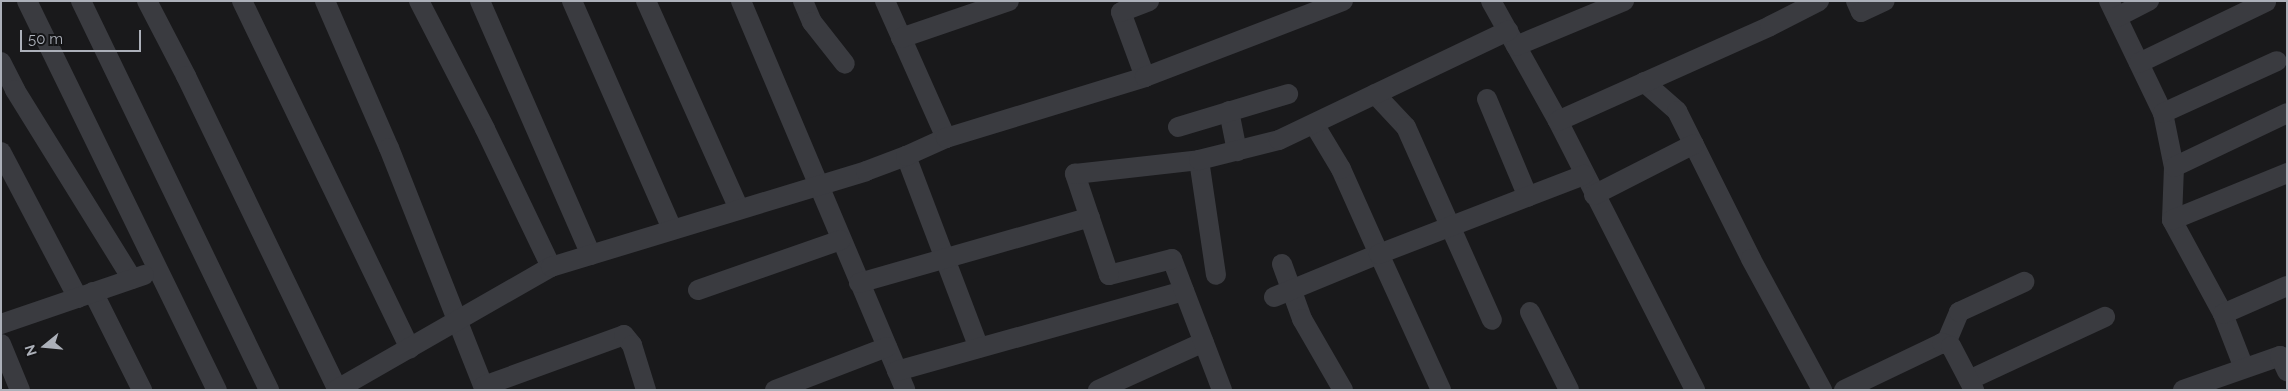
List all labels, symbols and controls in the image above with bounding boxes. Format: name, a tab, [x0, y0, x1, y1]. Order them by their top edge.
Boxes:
scale bar	[22, 20, 144, 52]
text: 50 m	[28, 30, 63, 48]
north arrow	[20, 321, 70, 371]
text: N	[21, 343, 40, 358]

